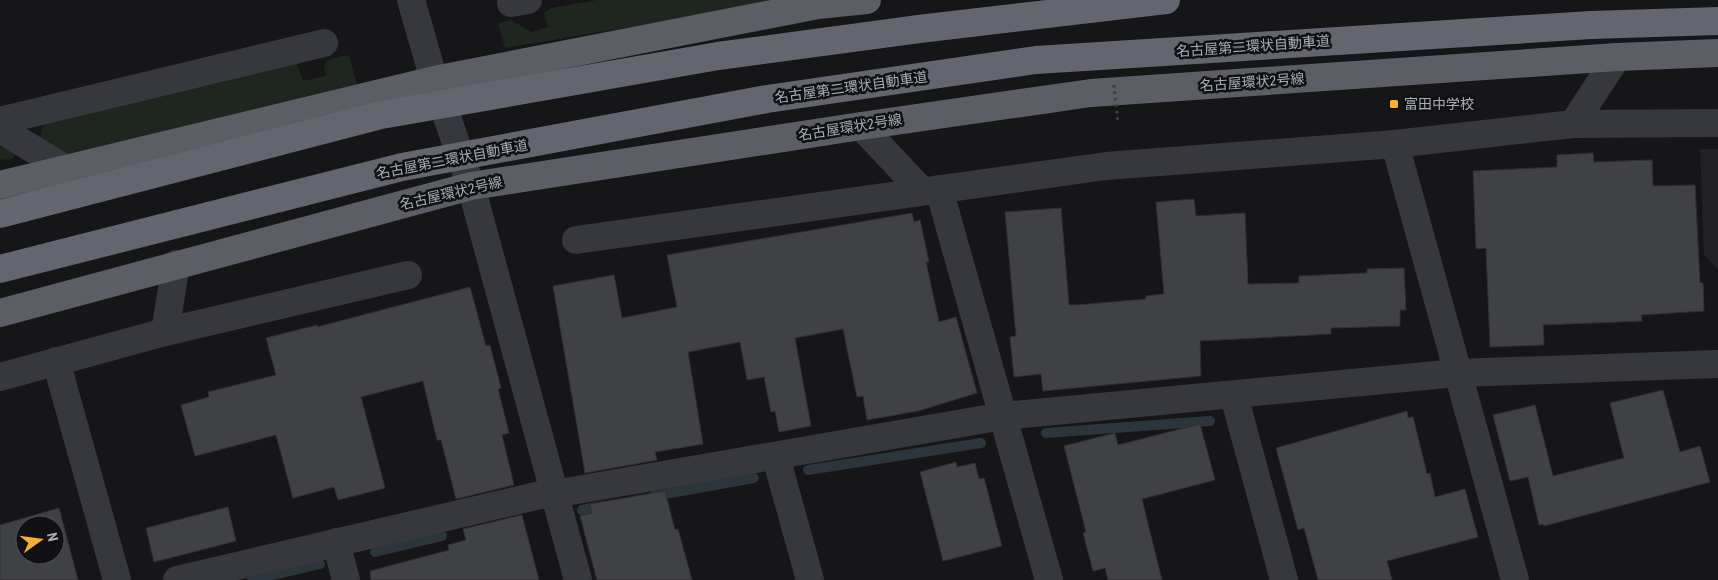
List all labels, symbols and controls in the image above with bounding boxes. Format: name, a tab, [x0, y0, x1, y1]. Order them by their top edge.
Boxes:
street label: 名古屋第二環状自動車道	[1176, 33, 1330, 59]
street label: 名古屋第二環状自動車道	[774, 68, 928, 106]
street label: 名古屋環状2号線	[1199, 70, 1305, 94]
place label: 富田中学校	[1404, 96, 1474, 112]
marker: 富田中学校	[1388, 98, 1400, 110]
street label: 名古屋環状2号線	[797, 111, 903, 143]
street label: 名古屋第二環状自動車道	[375, 136, 529, 182]
street label: 名古屋環状2号線	[398, 173, 504, 213]
north arrow	[15, 515, 65, 565]
text: N	[44, 531, 61, 543]

